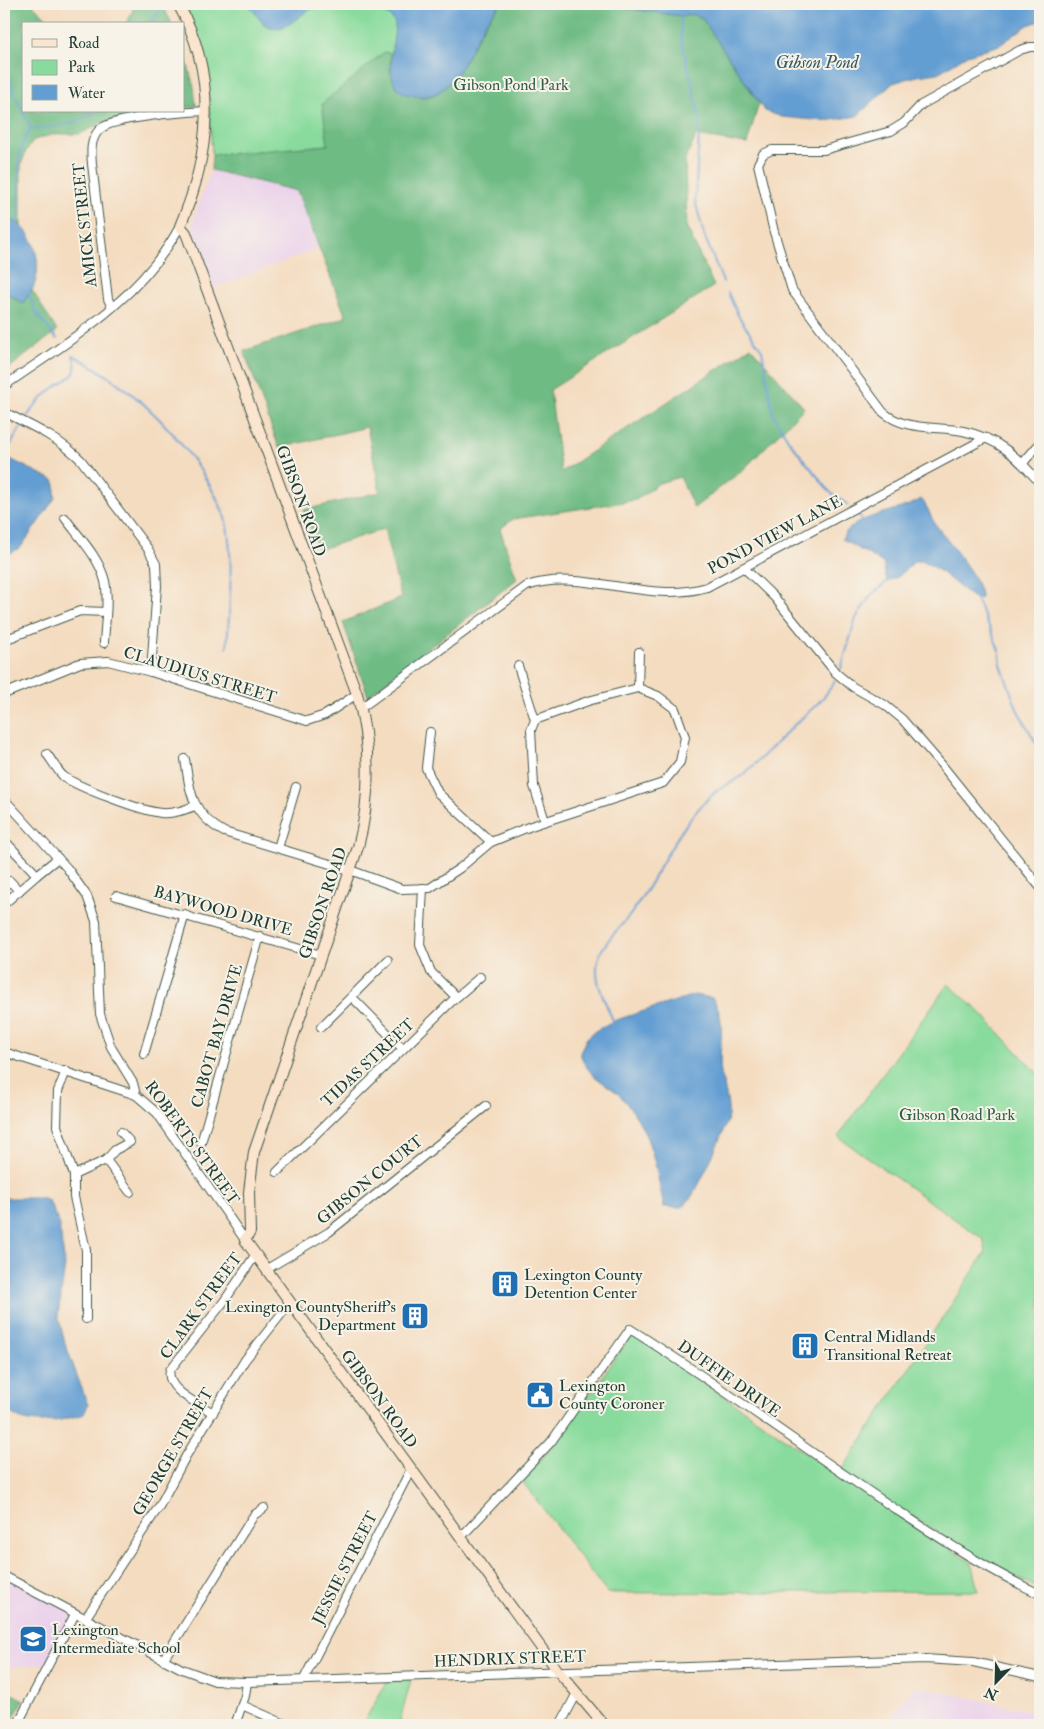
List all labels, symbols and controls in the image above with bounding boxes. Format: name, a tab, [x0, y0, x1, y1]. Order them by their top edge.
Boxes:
legend	[22, 22, 185, 112]
text: Road	[68, 34, 100, 53]
water label: Gibson Pond	[776, 51, 860, 74]
text: Park	[68, 58, 95, 77]
park label: Gibson Pond Park	[453, 75, 569, 95]
text: Water	[67, 84, 105, 103]
street label: AMICK STREET	[68, 161, 102, 289]
street label: GIBSON ROAD	[272, 443, 330, 559]
street label: POND VIEW LANE	[704, 491, 846, 579]
street label: CLAUDIUS STREET	[121, 642, 279, 708]
street label: GIBSON ROAD	[295, 844, 351, 962]
street label: BAYWOOD DRIVE	[151, 882, 295, 940]
street label: CABOT BAY DRIVE	[187, 962, 247, 1110]
street label: TIDAS STREET	[317, 1014, 419, 1111]
street label: ROBERTS STREET	[140, 1077, 244, 1209]
park label: Gibson Road Park	[899, 1105, 1015, 1125]
street label: GIBSON COURT	[313, 1131, 427, 1229]
street label: CLARK STREET	[156, 1249, 246, 1363]
place label: Lexington County Detention Center	[524, 1265, 643, 1303]
building icon: Lexington County Detention Center	[490, 1269, 520, 1299]
place label: Lexington CountySheriff's Department	[225, 1297, 396, 1336]
building icon: Lexington CountySheriff's Department	[400, 1301, 430, 1331]
place label: Central Midlands Transitional Retreat	[824, 1327, 952, 1365]
building icon: Central Midlands Transitional Retreat	[790, 1331, 820, 1361]
street label: DUFFIE DRIVE	[674, 1336, 784, 1422]
street label: GIBSON ROAD	[337, 1346, 421, 1452]
place label: Lexington County Coroner	[559, 1376, 664, 1414]
public building icon: Lexington County Coroner	[525, 1380, 555, 1410]
street label: GEORGE STREET	[128, 1384, 218, 1520]
street label: JESSIE STREET	[307, 1508, 383, 1629]
place label: Lexington Intermediate School	[52, 1620, 181, 1658]
school or university icon: Lexington Intermediate School	[18, 1624, 48, 1654]
street label: HENDRIX STREET	[433, 1646, 587, 1672]
north arrow	[972, 1656, 1022, 1706]
text: N	[982, 1683, 1001, 1704]

